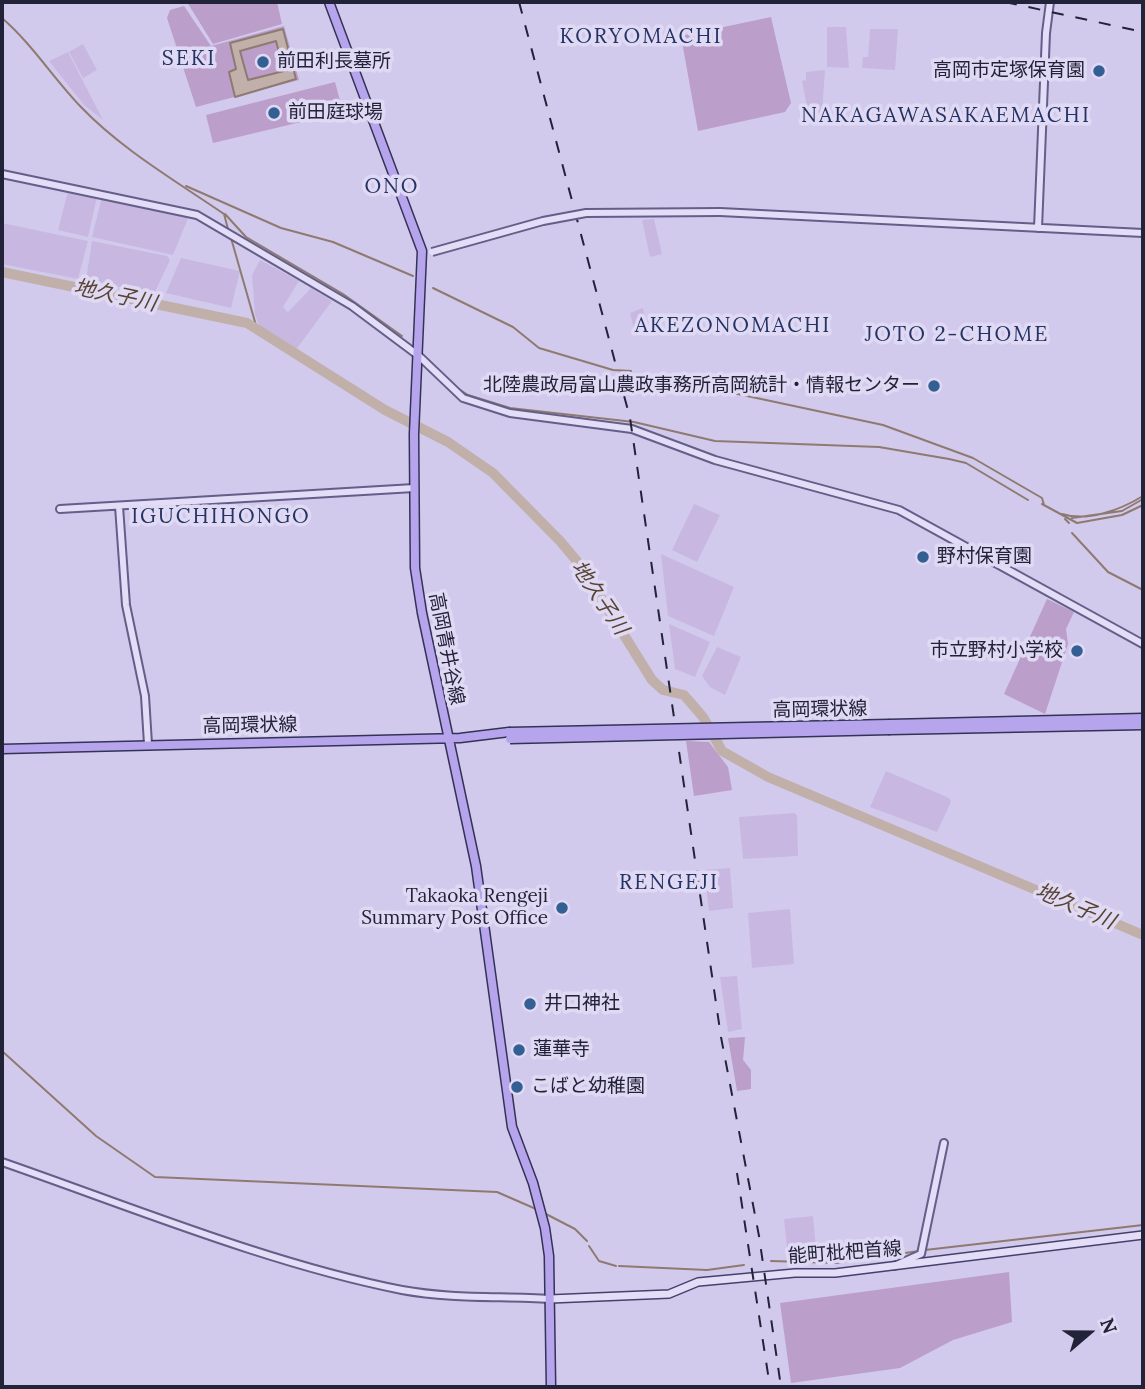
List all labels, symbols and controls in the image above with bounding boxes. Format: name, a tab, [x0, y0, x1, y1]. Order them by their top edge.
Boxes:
district label: KORYOMACHI	[561, 24, 721, 50]
district label: SEKI	[162, 46, 216, 72]
place label: 前田利長墓所	[277, 51, 391, 73]
marker: 前田利長墓所	[255, 54, 271, 70]
place label: 高岡市定塚保育園	[933, 60, 1085, 82]
marker: 高岡市定塚保育園	[1091, 63, 1107, 79]
place label: 前田庭球場	[288, 102, 383, 124]
district label: NAKAGAWASAKAEMACHI	[803, 103, 1089, 129]
marker: 前田庭球場	[266, 105, 282, 121]
district label: ONO	[365, 174, 419, 200]
water label: 地久子川	[71, 275, 159, 317]
district label: AKEZONOMACHI	[636, 313, 830, 339]
district label: JOTO 2-CHOME	[866, 322, 1048, 348]
place label: 北陸農政局富山農政事務所高岡統計・情報センター	[483, 375, 920, 397]
marker: 北陸農政局富山農政事務所高岡統計・情報センター	[926, 378, 942, 394]
district label: IGUCHIHONGO	[133, 504, 309, 530]
place label: 野村保育園	[937, 546, 1032, 568]
marker: 野村保育園	[915, 549, 931, 565]
water label: 地久子川	[565, 556, 633, 640]
street label: 高岡青井谷線	[424, 591, 468, 707]
place label: 市立野村小学校	[930, 640, 1063, 662]
marker: 市立野村小学校	[1069, 643, 1085, 659]
street label: 高岡環状線	[772, 698, 868, 722]
street label: 高岡環状線	[202, 714, 298, 738]
district label: RENGEJI	[620, 870, 718, 896]
water label: 地久子川	[1031, 879, 1119, 935]
place label: Takaoka Rengeji Summary Post Office	[361, 886, 548, 930]
marker: Takaoka Rengeji Summary Post Office	[554, 900, 570, 916]
place label: 井口神社	[544, 993, 620, 1015]
marker: 井口神社	[522, 996, 538, 1012]
place label: 蓮華寺	[533, 1039, 590, 1061]
marker: 蓮華寺	[511, 1042, 527, 1058]
place label: こばと幼稚園	[531, 1076, 645, 1098]
marker: こばと幼稚園	[509, 1079, 525, 1095]
street label: 能町枇杷首線	[787, 1238, 903, 1268]
north arrow	[1054, 1298, 1124, 1368]
text: N	[1095, 1315, 1123, 1337]

